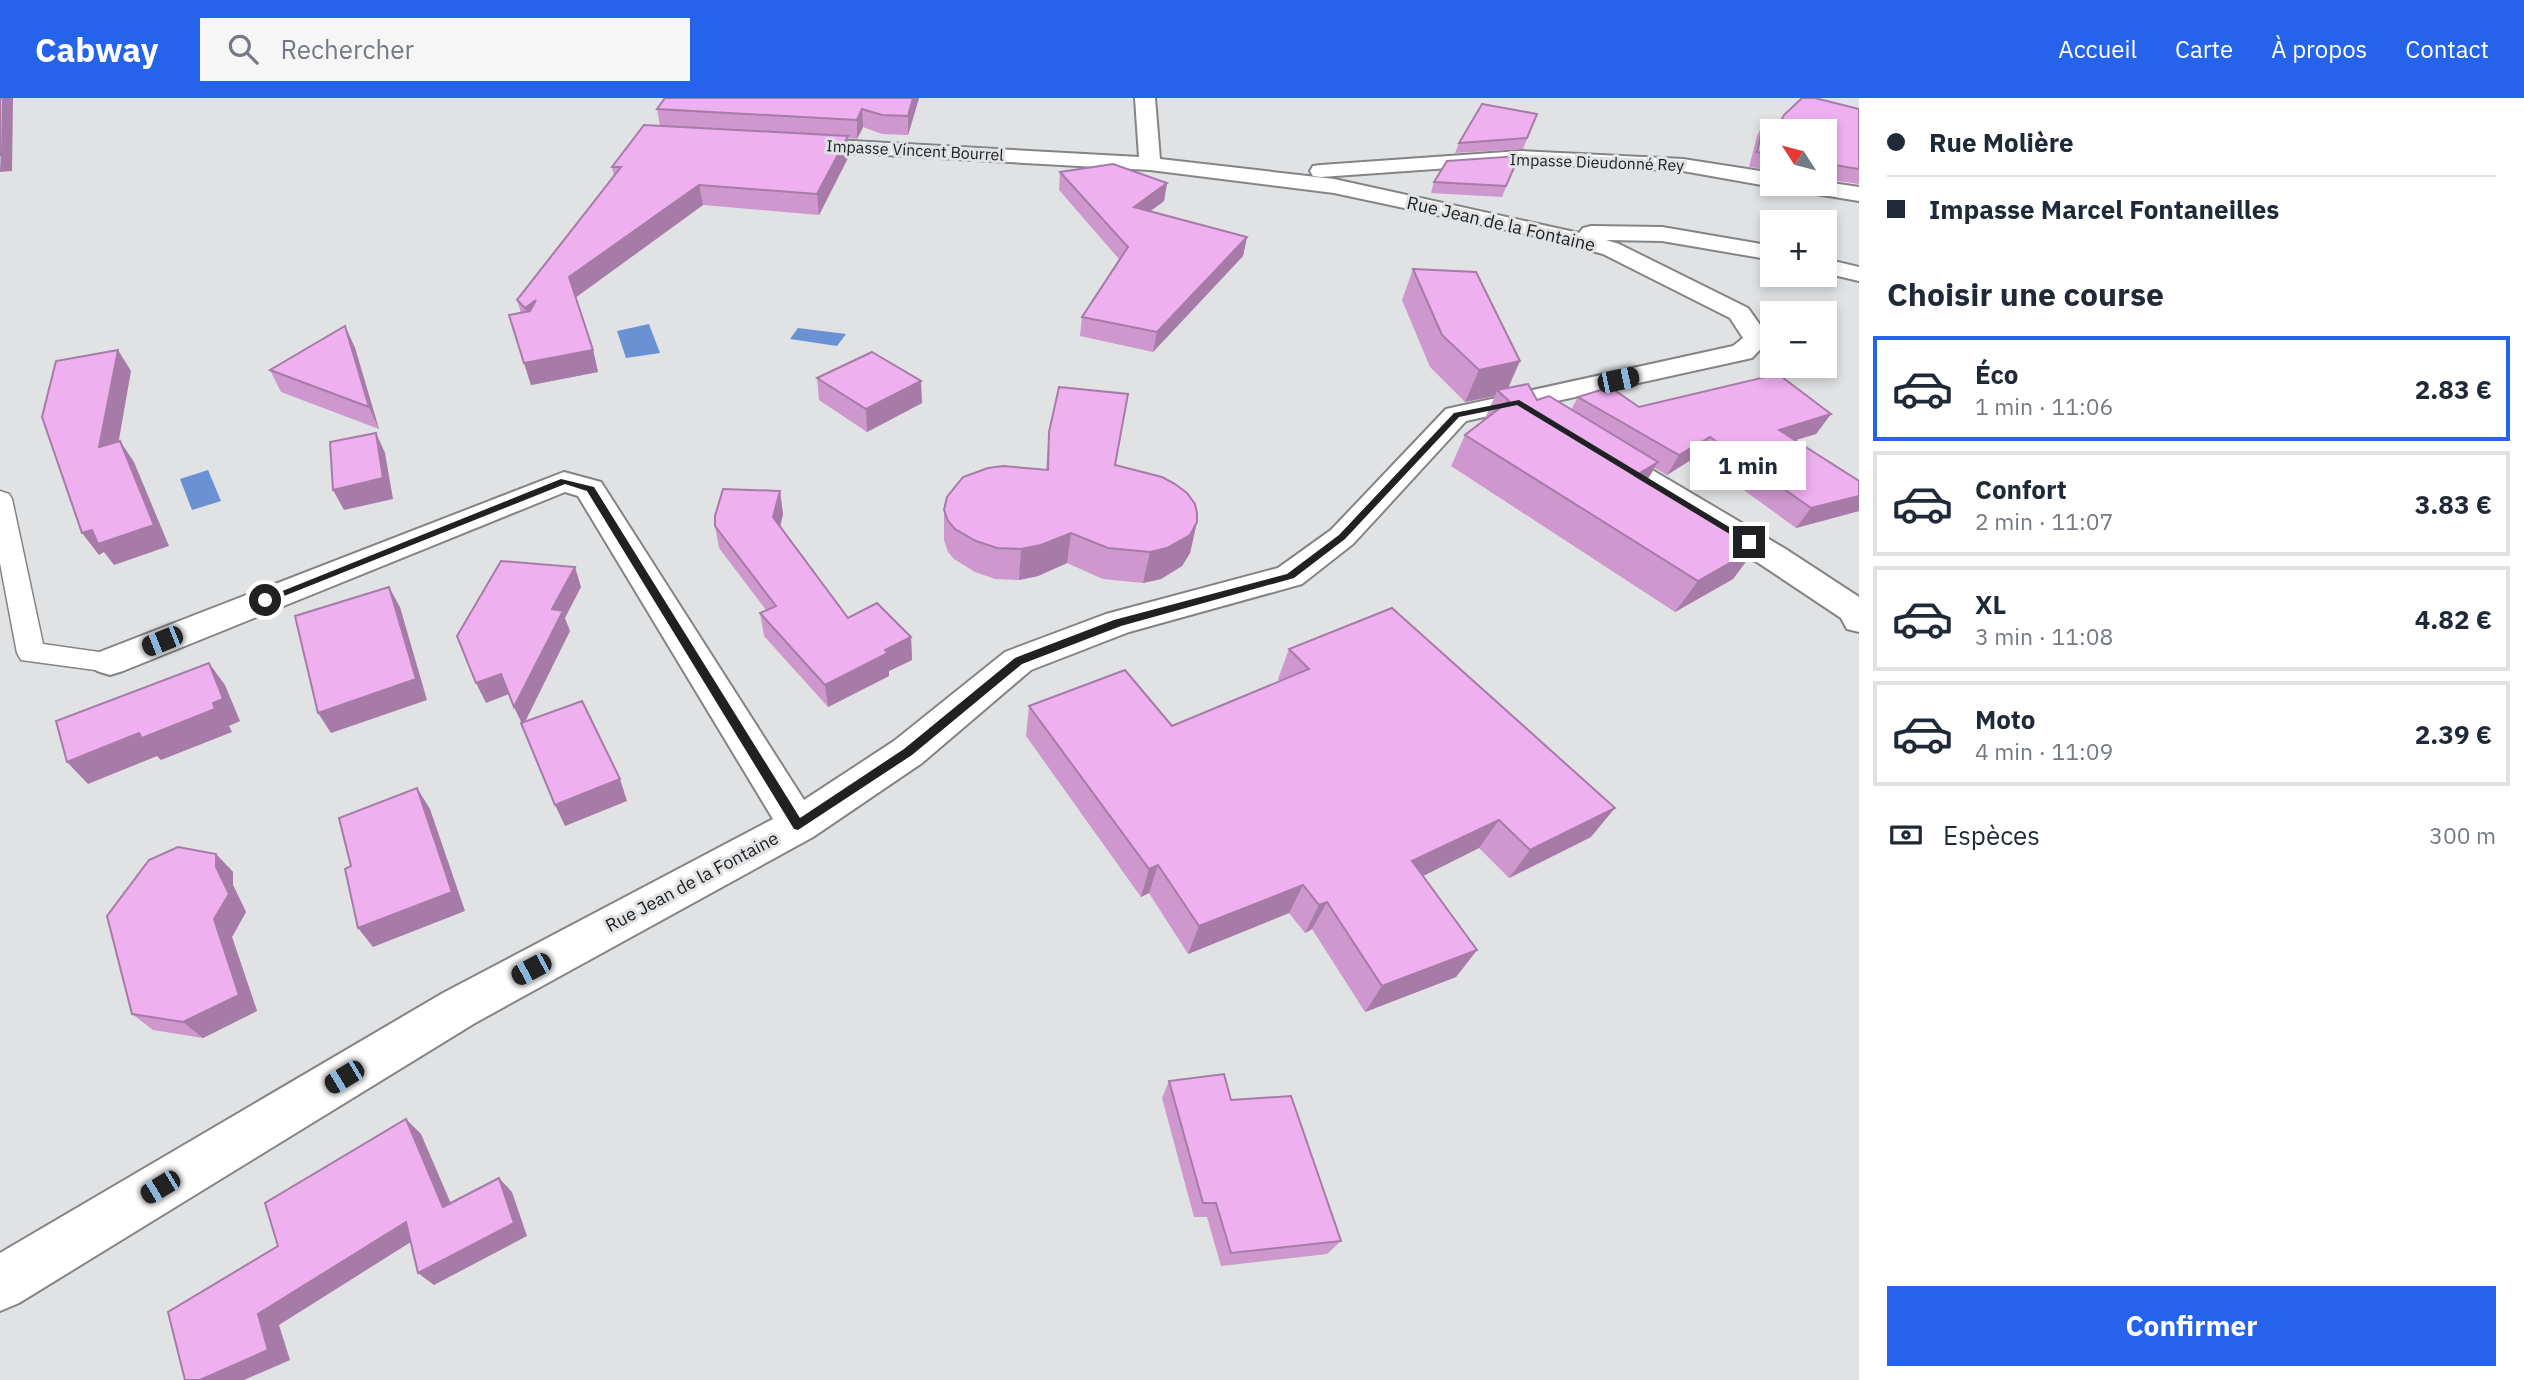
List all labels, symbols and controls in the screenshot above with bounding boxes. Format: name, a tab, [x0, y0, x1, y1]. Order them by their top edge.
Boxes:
search box	[200, 18, 690, 81]
text: Cabway	[35, 28, 158, 71]
icon: search	[224, 30, 262, 68]
text: Rechercher	[280, 32, 414, 66]
text: Accueil	[2058, 33, 2137, 65]
text: Carte	[2175, 33, 2233, 65]
text: À propos	[2271, 33, 2367, 65]
text: Contact	[2405, 33, 2489, 65]
north arrow	[1760, 119, 1838, 196]
map controls	[1760, 119, 1837, 378]
text: Rue Molière	[1929, 125, 2074, 159]
street label: Impasse Vincent Bourrel	[826, 135, 1004, 165]
street label: Impasse Dieudonné Rey	[1509, 149, 1685, 175]
street label: Rue Jean de la Fontaine	[1405, 191, 1598, 256]
text: Impasse Marcel Fontaneilles	[1929, 192, 2279, 226]
button: +	[1760, 210, 1837, 287]
text: Choisir une course	[1887, 273, 2164, 315]
button: −	[1760, 301, 1837, 378]
icon: car	[1891, 357, 1954, 420]
text: Éco	[1975, 357, 2019, 391]
car	[1596, 365, 1641, 395]
text: 2.83 €	[2415, 372, 2492, 406]
text: 1 min · 11:06	[1975, 391, 2113, 421]
callout: 1 min	[1691, 440, 1807, 490]
text: 1 min	[1718, 450, 1778, 480]
icon: car	[1891, 472, 1954, 535]
text: Confort	[1975, 472, 2067, 506]
text: 3.83 €	[2415, 487, 2492, 521]
text: 2 min · 11:07	[1975, 506, 2113, 536]
route end	[1733, 526, 1765, 558]
route start	[249, 584, 281, 616]
icon: car	[1891, 587, 1954, 650]
text: XL	[1975, 587, 2006, 621]
text: 4.82 €	[2415, 602, 2492, 636]
text: 3 min · 11:08	[1975, 621, 2113, 651]
car	[139, 623, 186, 659]
icon: car	[1891, 702, 1954, 765]
text: Moto	[1975, 702, 2035, 736]
text: 2.39 €	[2415, 717, 2492, 751]
text: 4 min · 11:09	[1975, 736, 2113, 766]
icon: cash	[1887, 816, 1925, 854]
text: Espèces	[1943, 818, 2040, 852]
text: 300 m	[2429, 820, 2496, 850]
street label: Rue Jean de la Fontaine	[601, 826, 782, 937]
car	[508, 950, 555, 988]
car	[321, 1057, 368, 1097]
car	[137, 1167, 184, 1207]
button: Confirmer	[1887, 1286, 2496, 1366]

